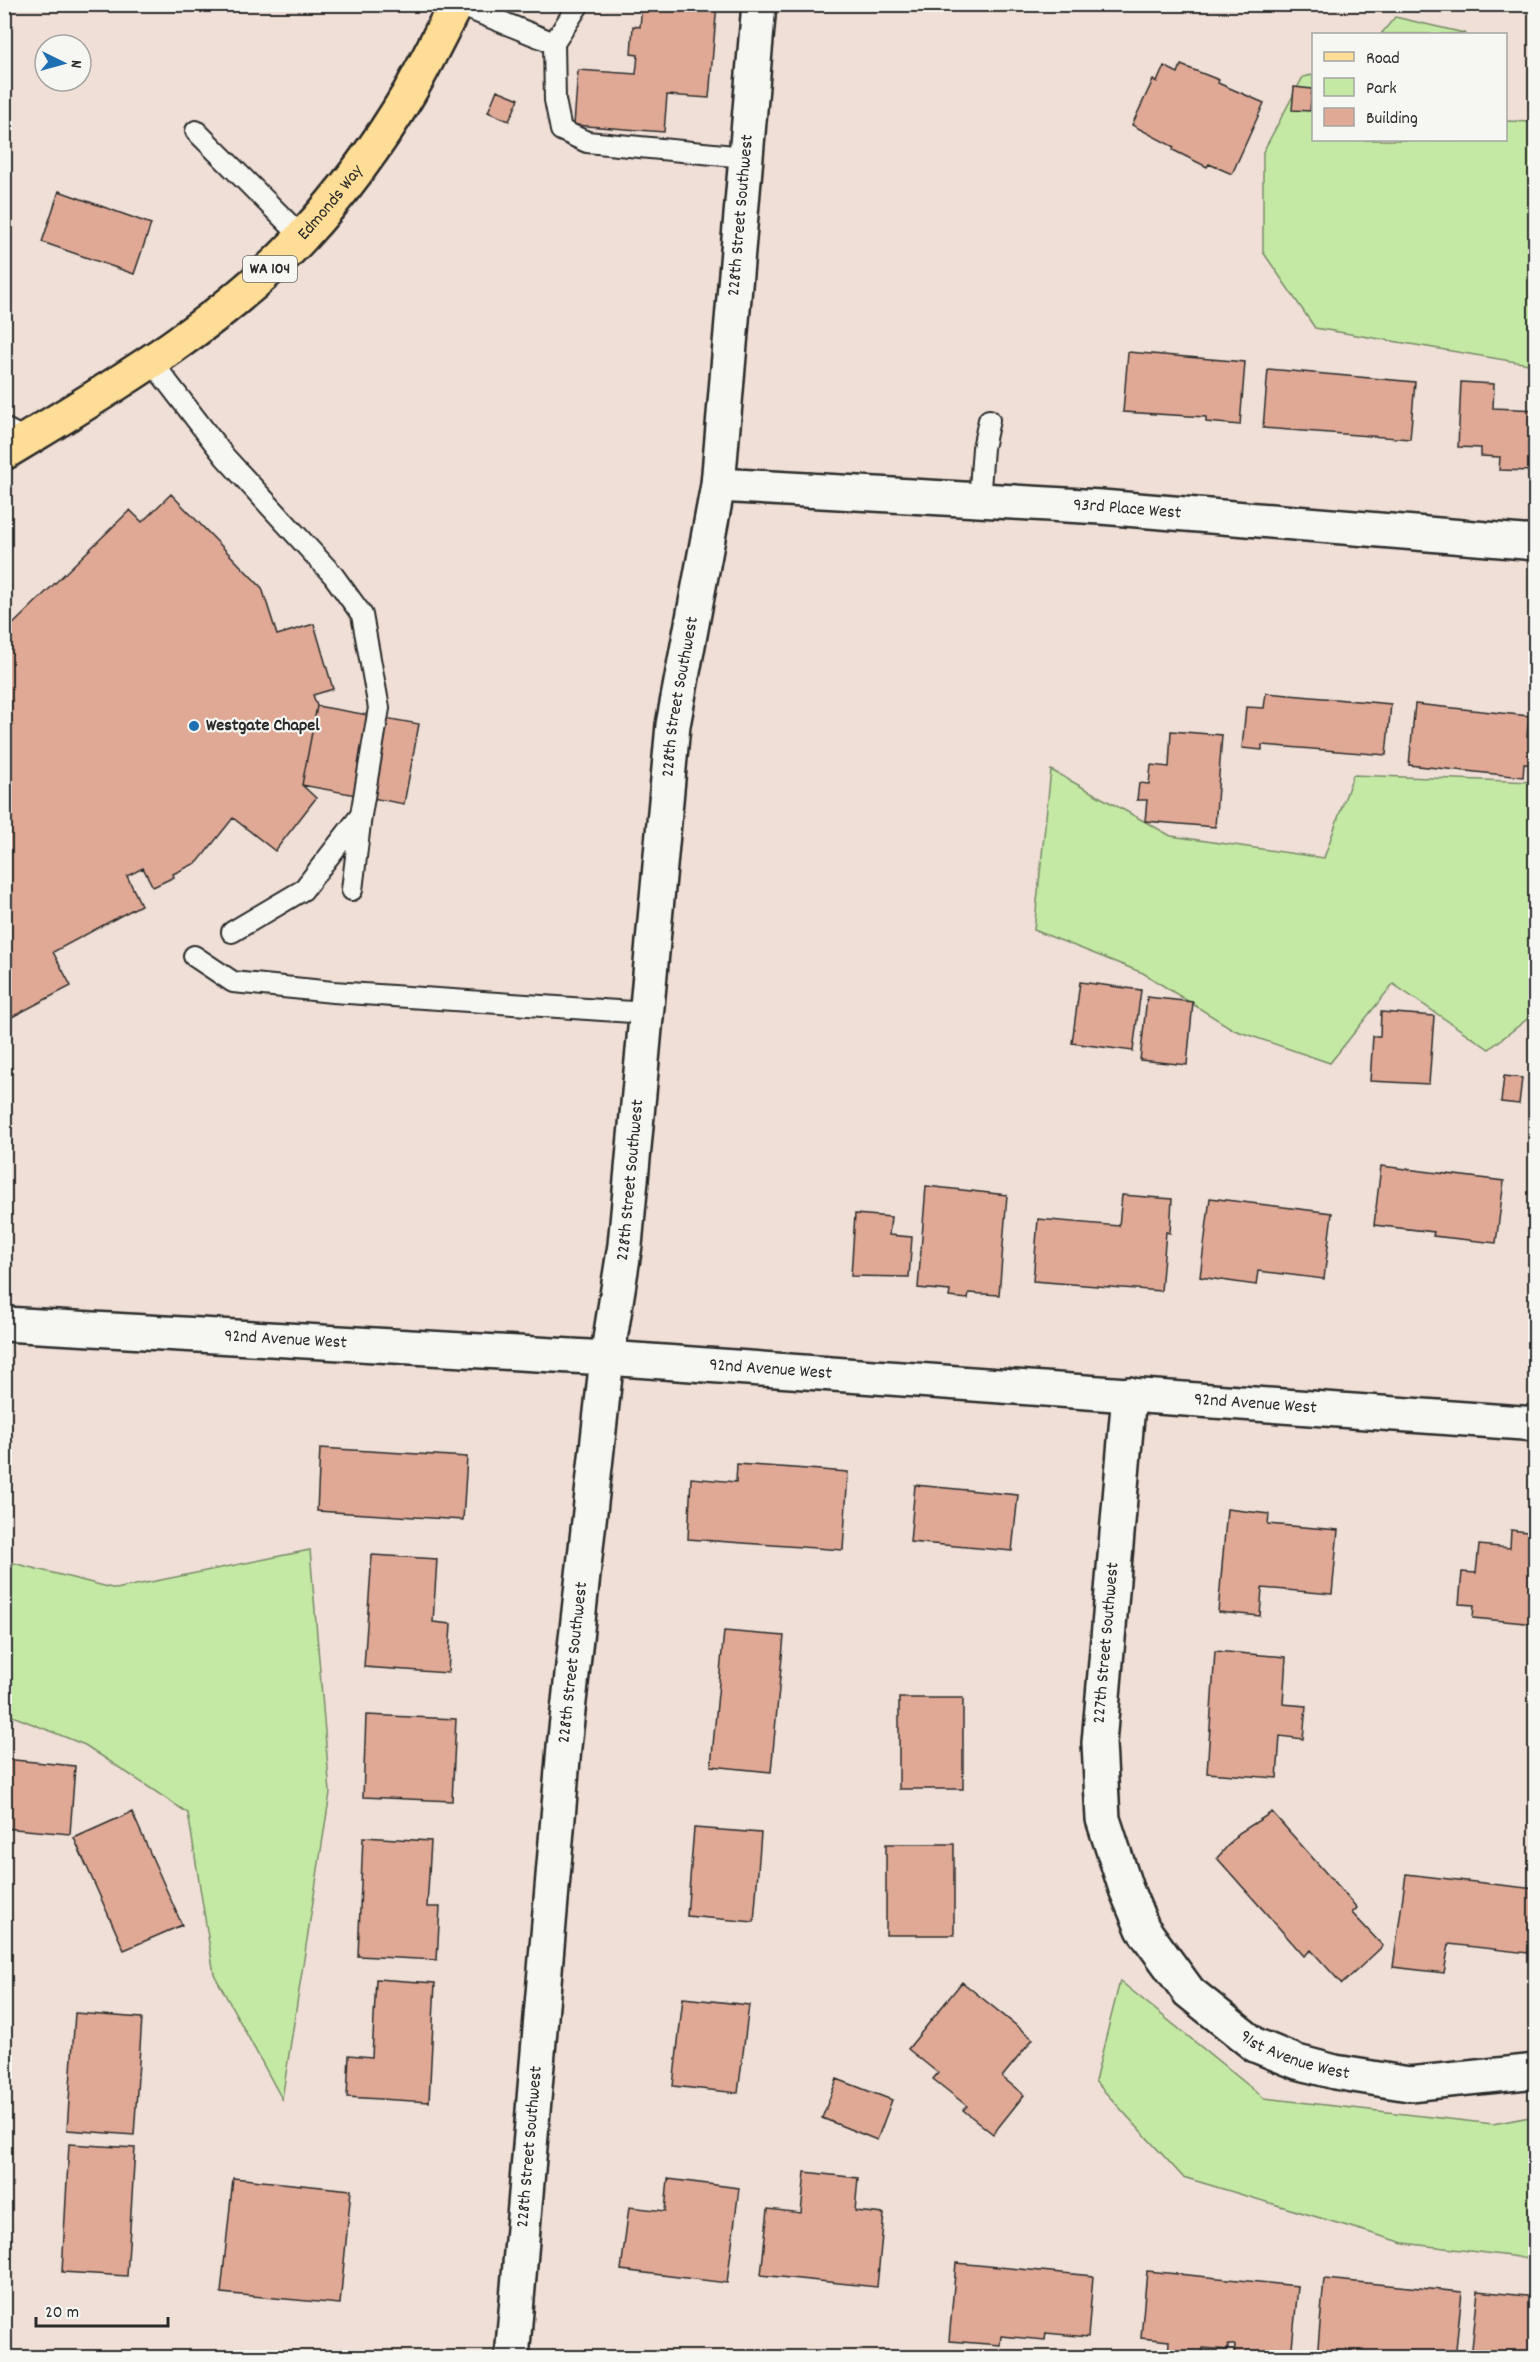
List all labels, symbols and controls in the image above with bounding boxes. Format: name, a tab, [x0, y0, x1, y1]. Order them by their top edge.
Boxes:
north arrow	[33, 33, 93, 93]
legend	[1312, 33, 1507, 141]
text: Road	[1366, 47, 1400, 72]
text: N	[64, 59, 87, 69]
text: Park	[1366, 77, 1397, 102]
text: Building	[1366, 107, 1418, 132]
street label: 228th Street Southwest	[722, 133, 760, 297]
street label: Edmonds Way	[292, 159, 370, 246]
road number: WA 104	[243, 256, 297, 282]
street label: 93rd Place West	[1073, 493, 1183, 526]
street label: 228th Street Southwest	[656, 614, 706, 778]
place label: Westgate Chapel	[206, 714, 320, 739]
marker: Westgate Chapel	[187, 719, 201, 733]
street label: 228th Street Southwest	[610, 1098, 651, 1263]
street label: 92nd Avenue West	[223, 1324, 348, 1356]
street label: 92nd Avenue West	[708, 1353, 833, 1386]
street label: 92nd Avenue West	[1193, 1387, 1318, 1421]
street label: 227th Street Southwest	[1087, 1561, 1127, 1725]
street label: 228th Street Southwest	[552, 1580, 595, 1745]
street label: 91st Avenue West	[1234, 2024, 1352, 2087]
street label: 228th Street Southwest	[511, 2064, 549, 2229]
scale bar	[36, 2290, 168, 2328]
text: 20 m	[45, 2301, 79, 2326]

